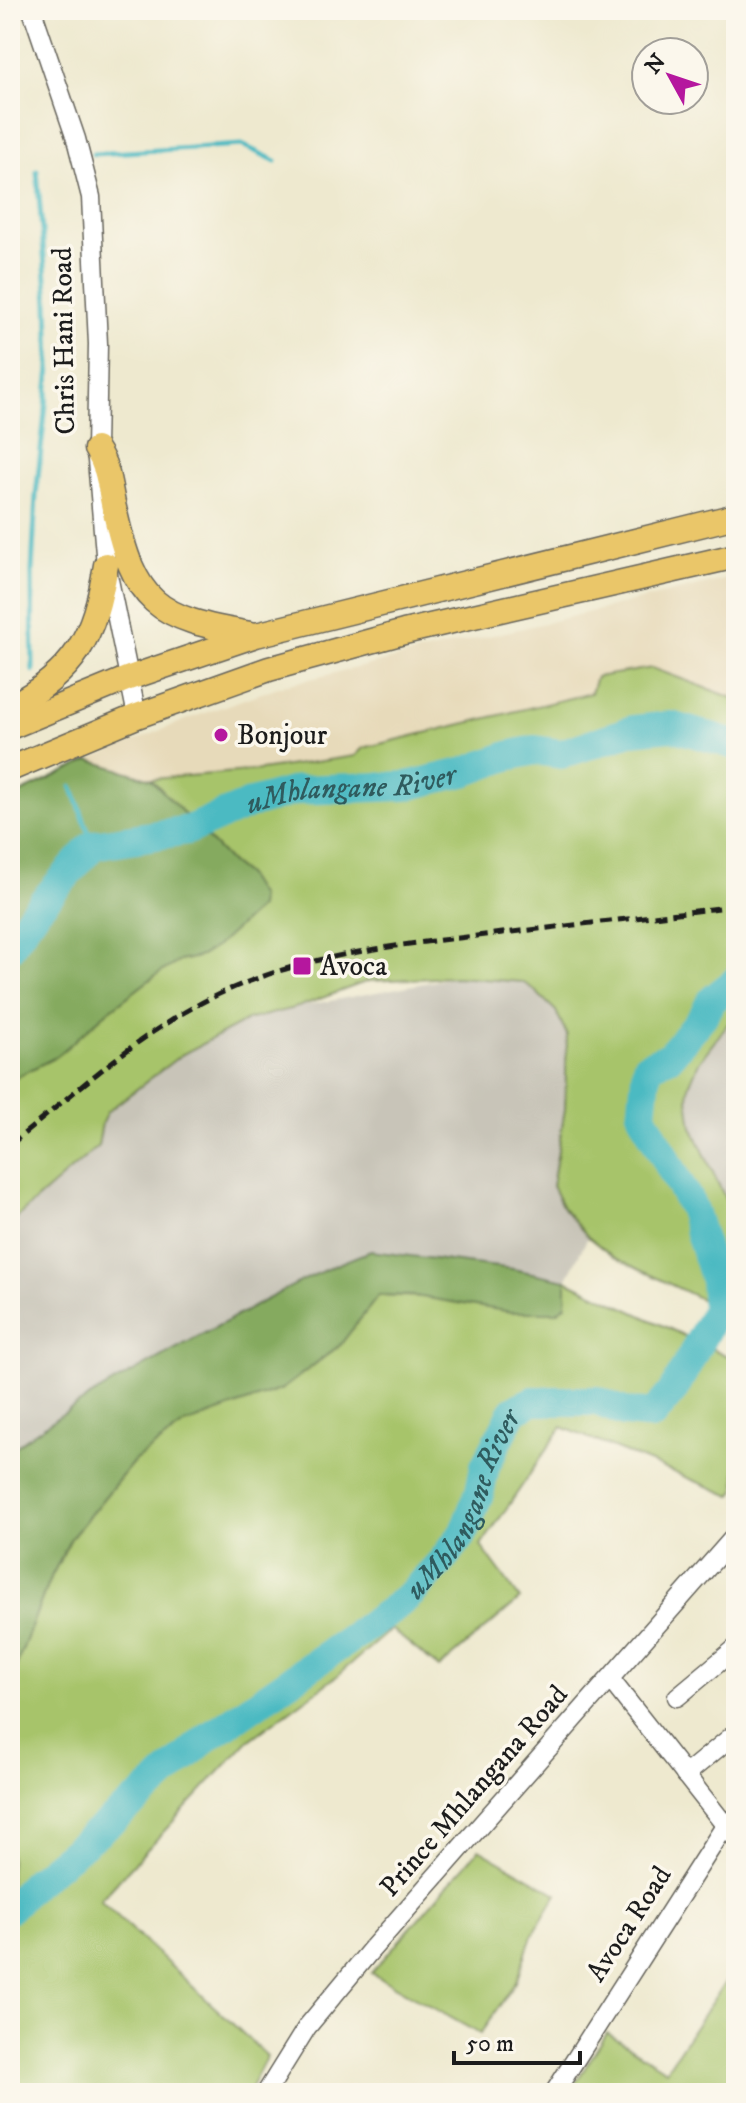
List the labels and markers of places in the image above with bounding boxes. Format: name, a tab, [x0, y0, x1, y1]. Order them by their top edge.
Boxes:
place label: Bonjour	[237, 718, 328, 753]
marker: Bonjour	[212, 726, 230, 744]
place label: Avoca	[320, 949, 387, 984]
marker: Avoca	[291, 955, 313, 977]

